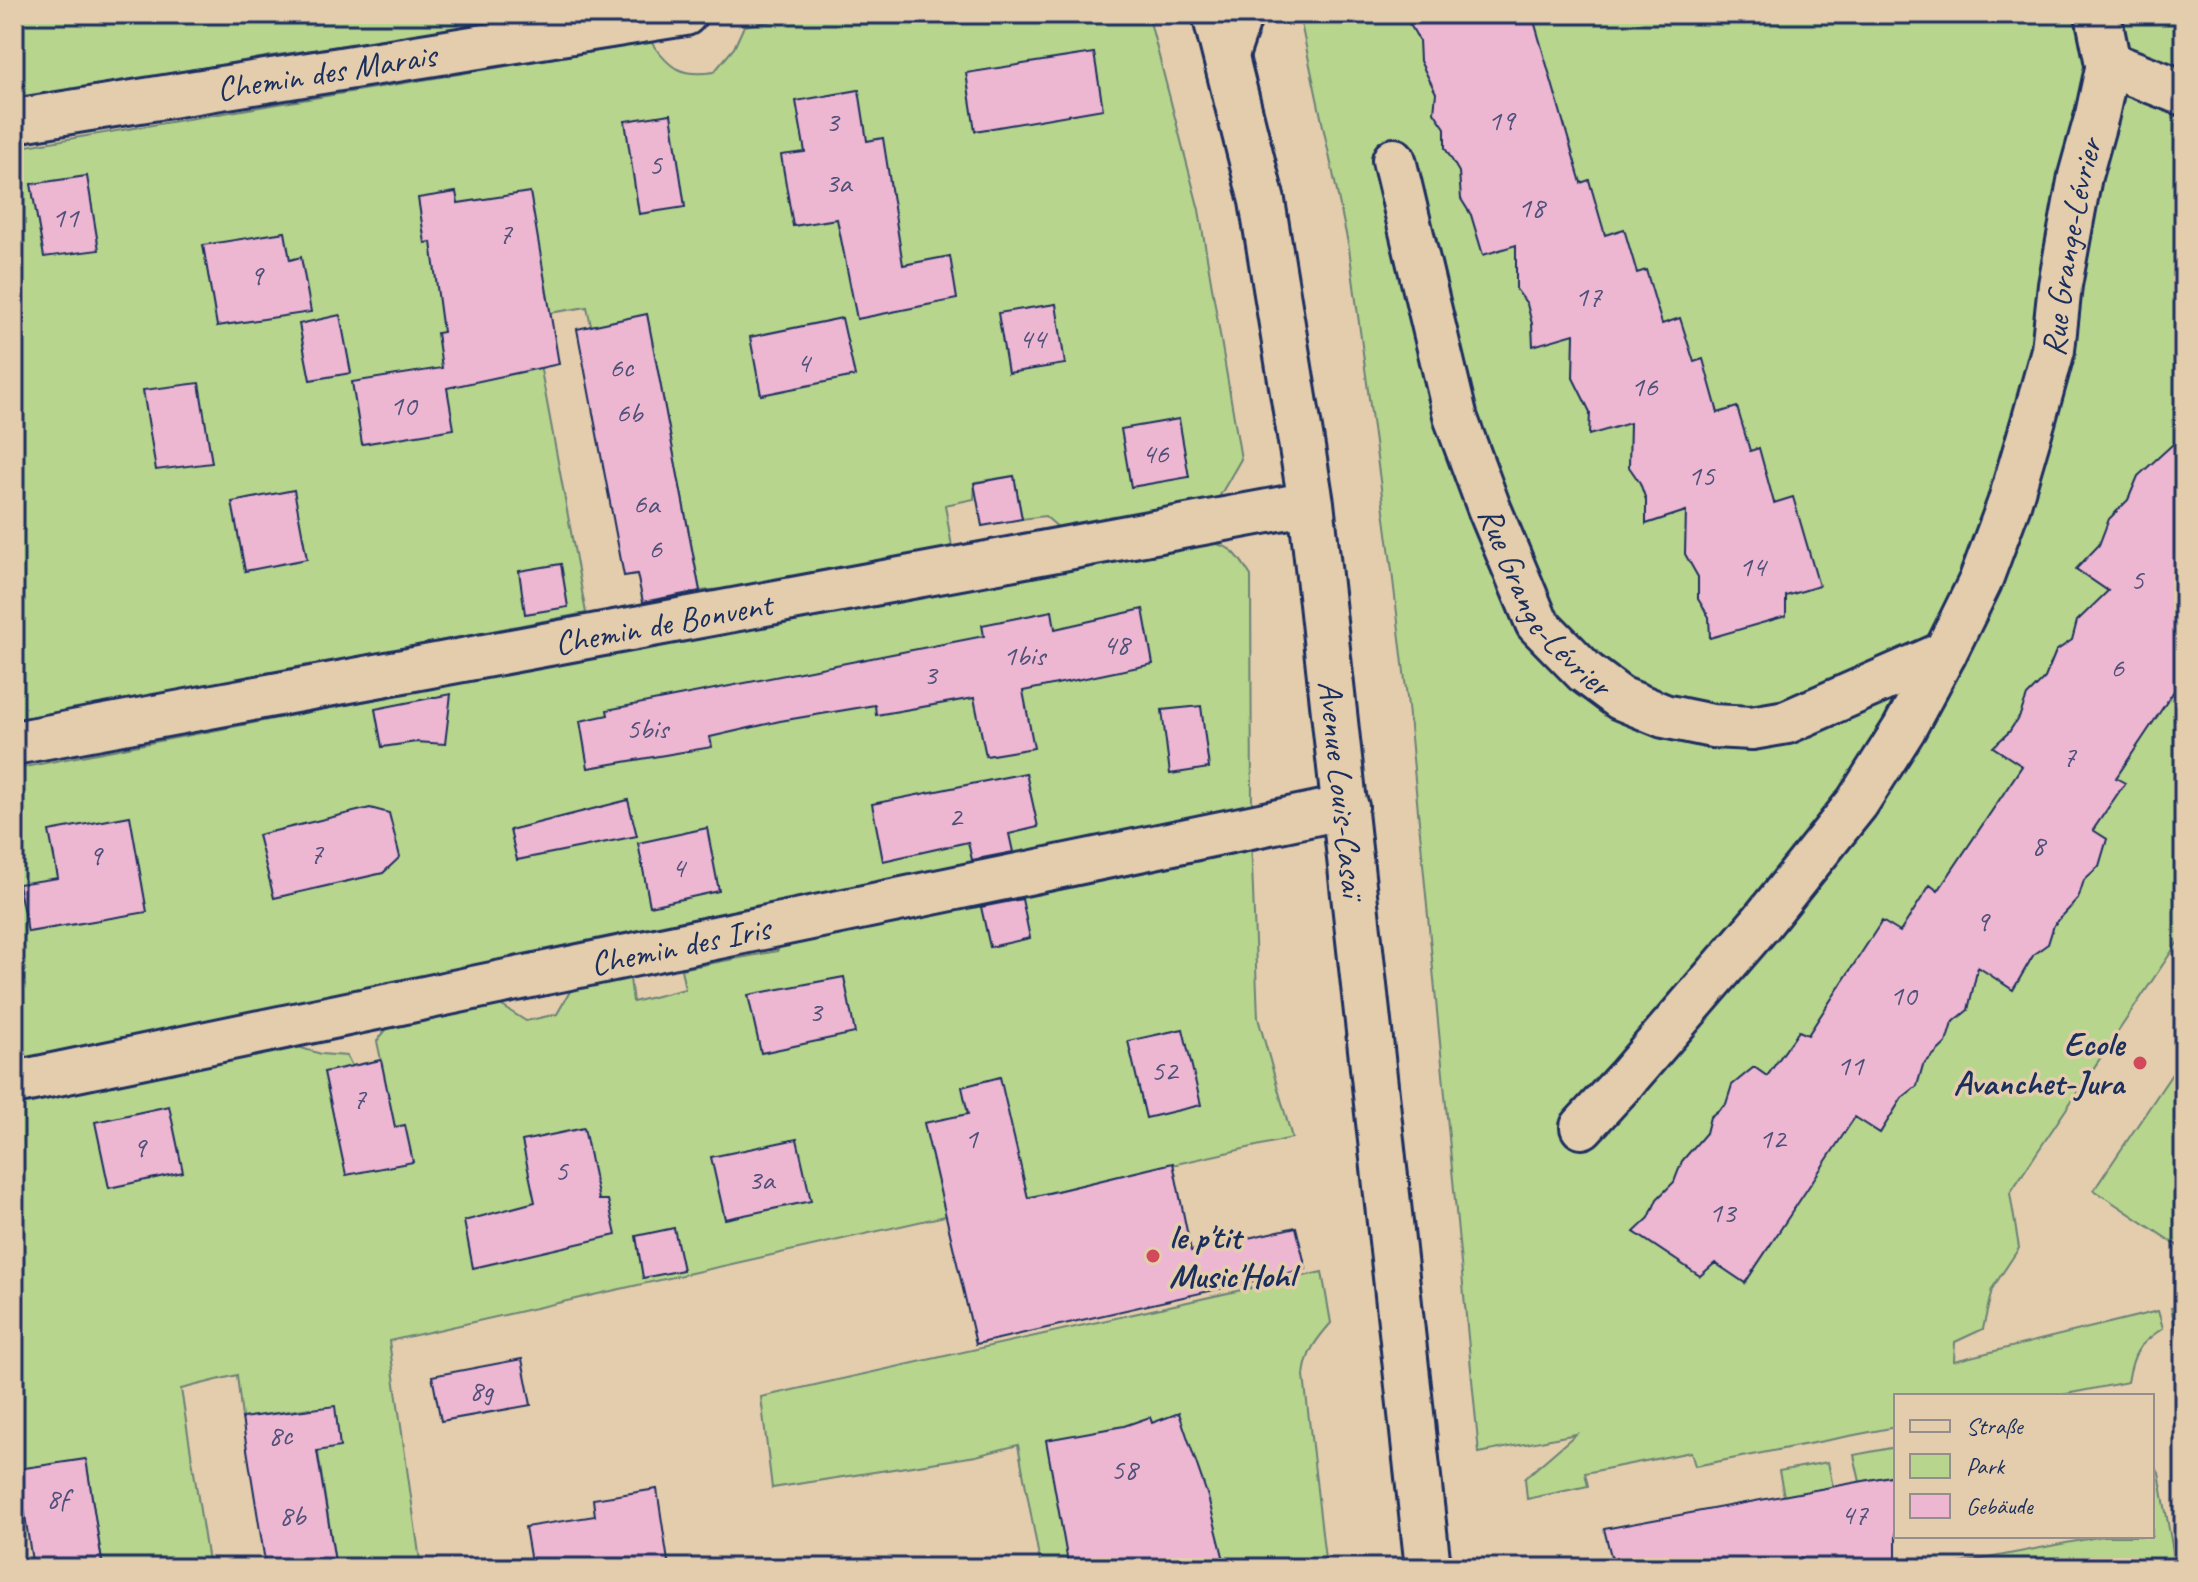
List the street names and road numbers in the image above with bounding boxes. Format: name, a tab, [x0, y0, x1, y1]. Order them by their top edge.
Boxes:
street label: Chemin des Marais	[214, 33, 442, 110]
street label: Rue Grange-Lévrier	[2031, 131, 2112, 358]
street label: Rue Grange-Lévrier	[1469, 500, 1622, 708]
street label: Chemin de Bonvent	[551, 582, 779, 665]
street label: Avenue Louis-Casaï	[1309, 678, 1376, 904]
street label: Chemin des Iris	[587, 905, 777, 985]

